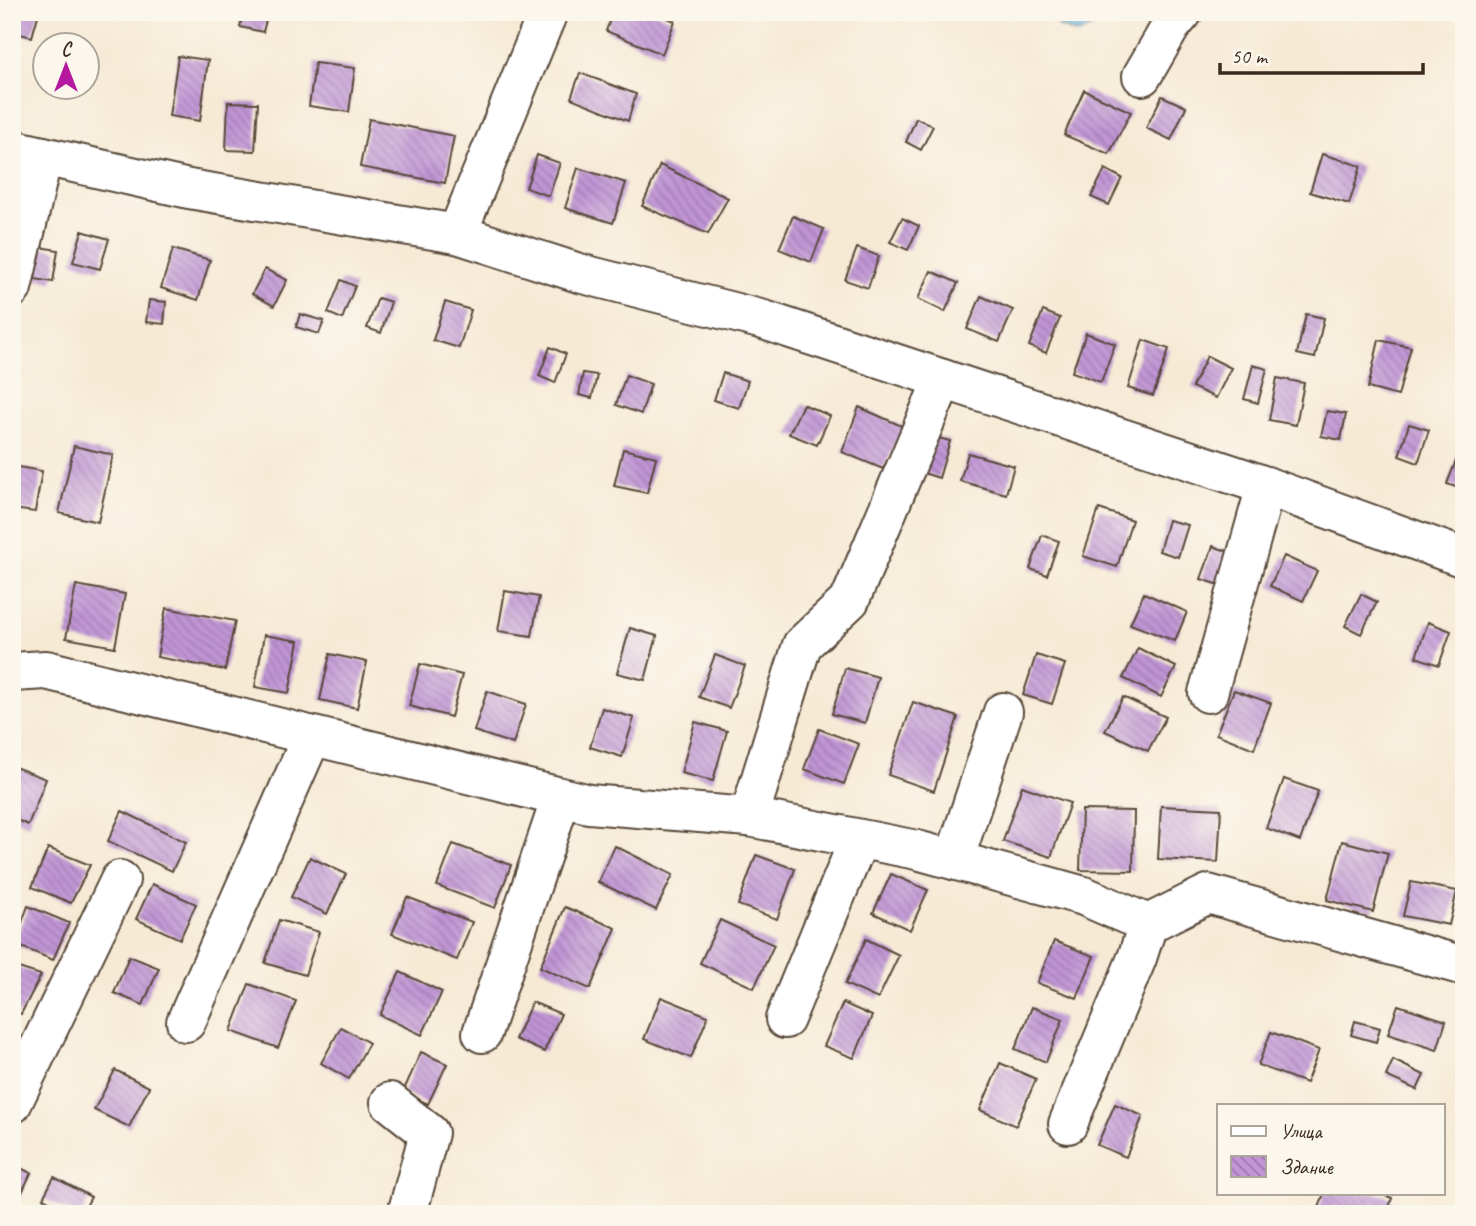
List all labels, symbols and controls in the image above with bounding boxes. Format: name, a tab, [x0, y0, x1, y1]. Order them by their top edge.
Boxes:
north arrow	[32, 32, 102, 102]
scale bar	[1220, 32, 1424, 76]
text: С	[61, 38, 73, 62]
text: 50 m	[1231, 43, 1269, 69]
legend	[1217, 1104, 1444, 1194]
text: Улица	[1280, 1118, 1323, 1144]
text: Здание	[1280, 1154, 1334, 1180]

